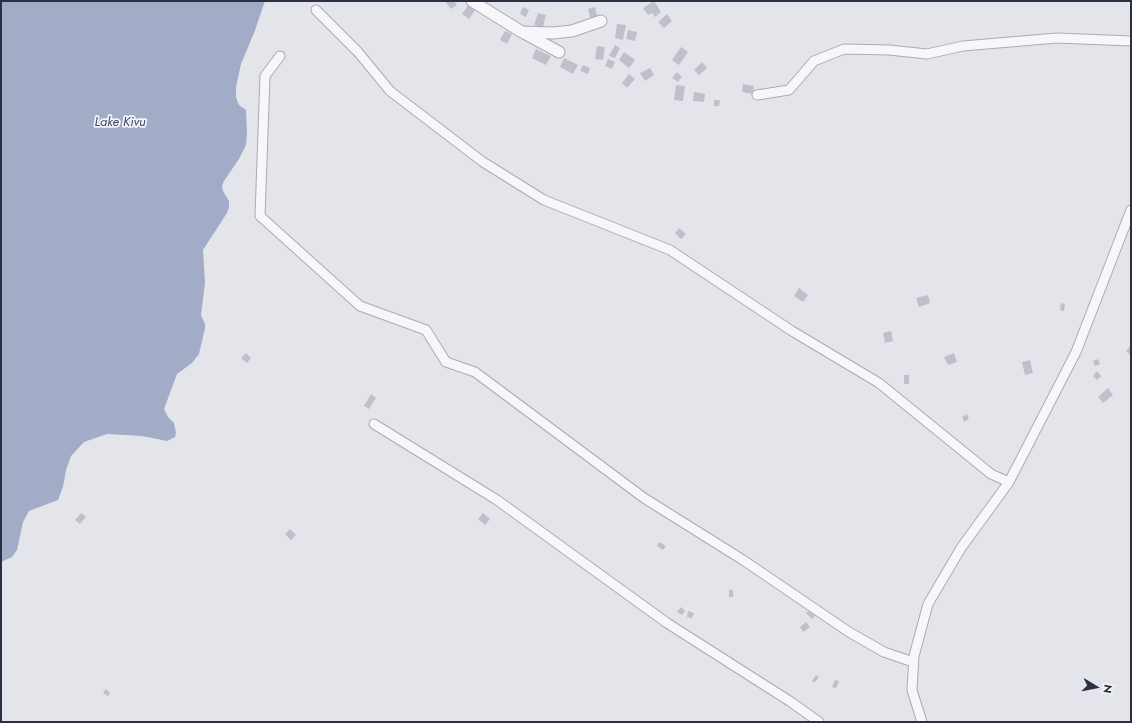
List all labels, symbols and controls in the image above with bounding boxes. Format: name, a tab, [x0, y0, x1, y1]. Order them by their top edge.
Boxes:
water label: Lake Kivu	[94, 115, 146, 131]
north arrow	[1076, 667, 1116, 707]
text: N	[1099, 683, 1116, 695]

